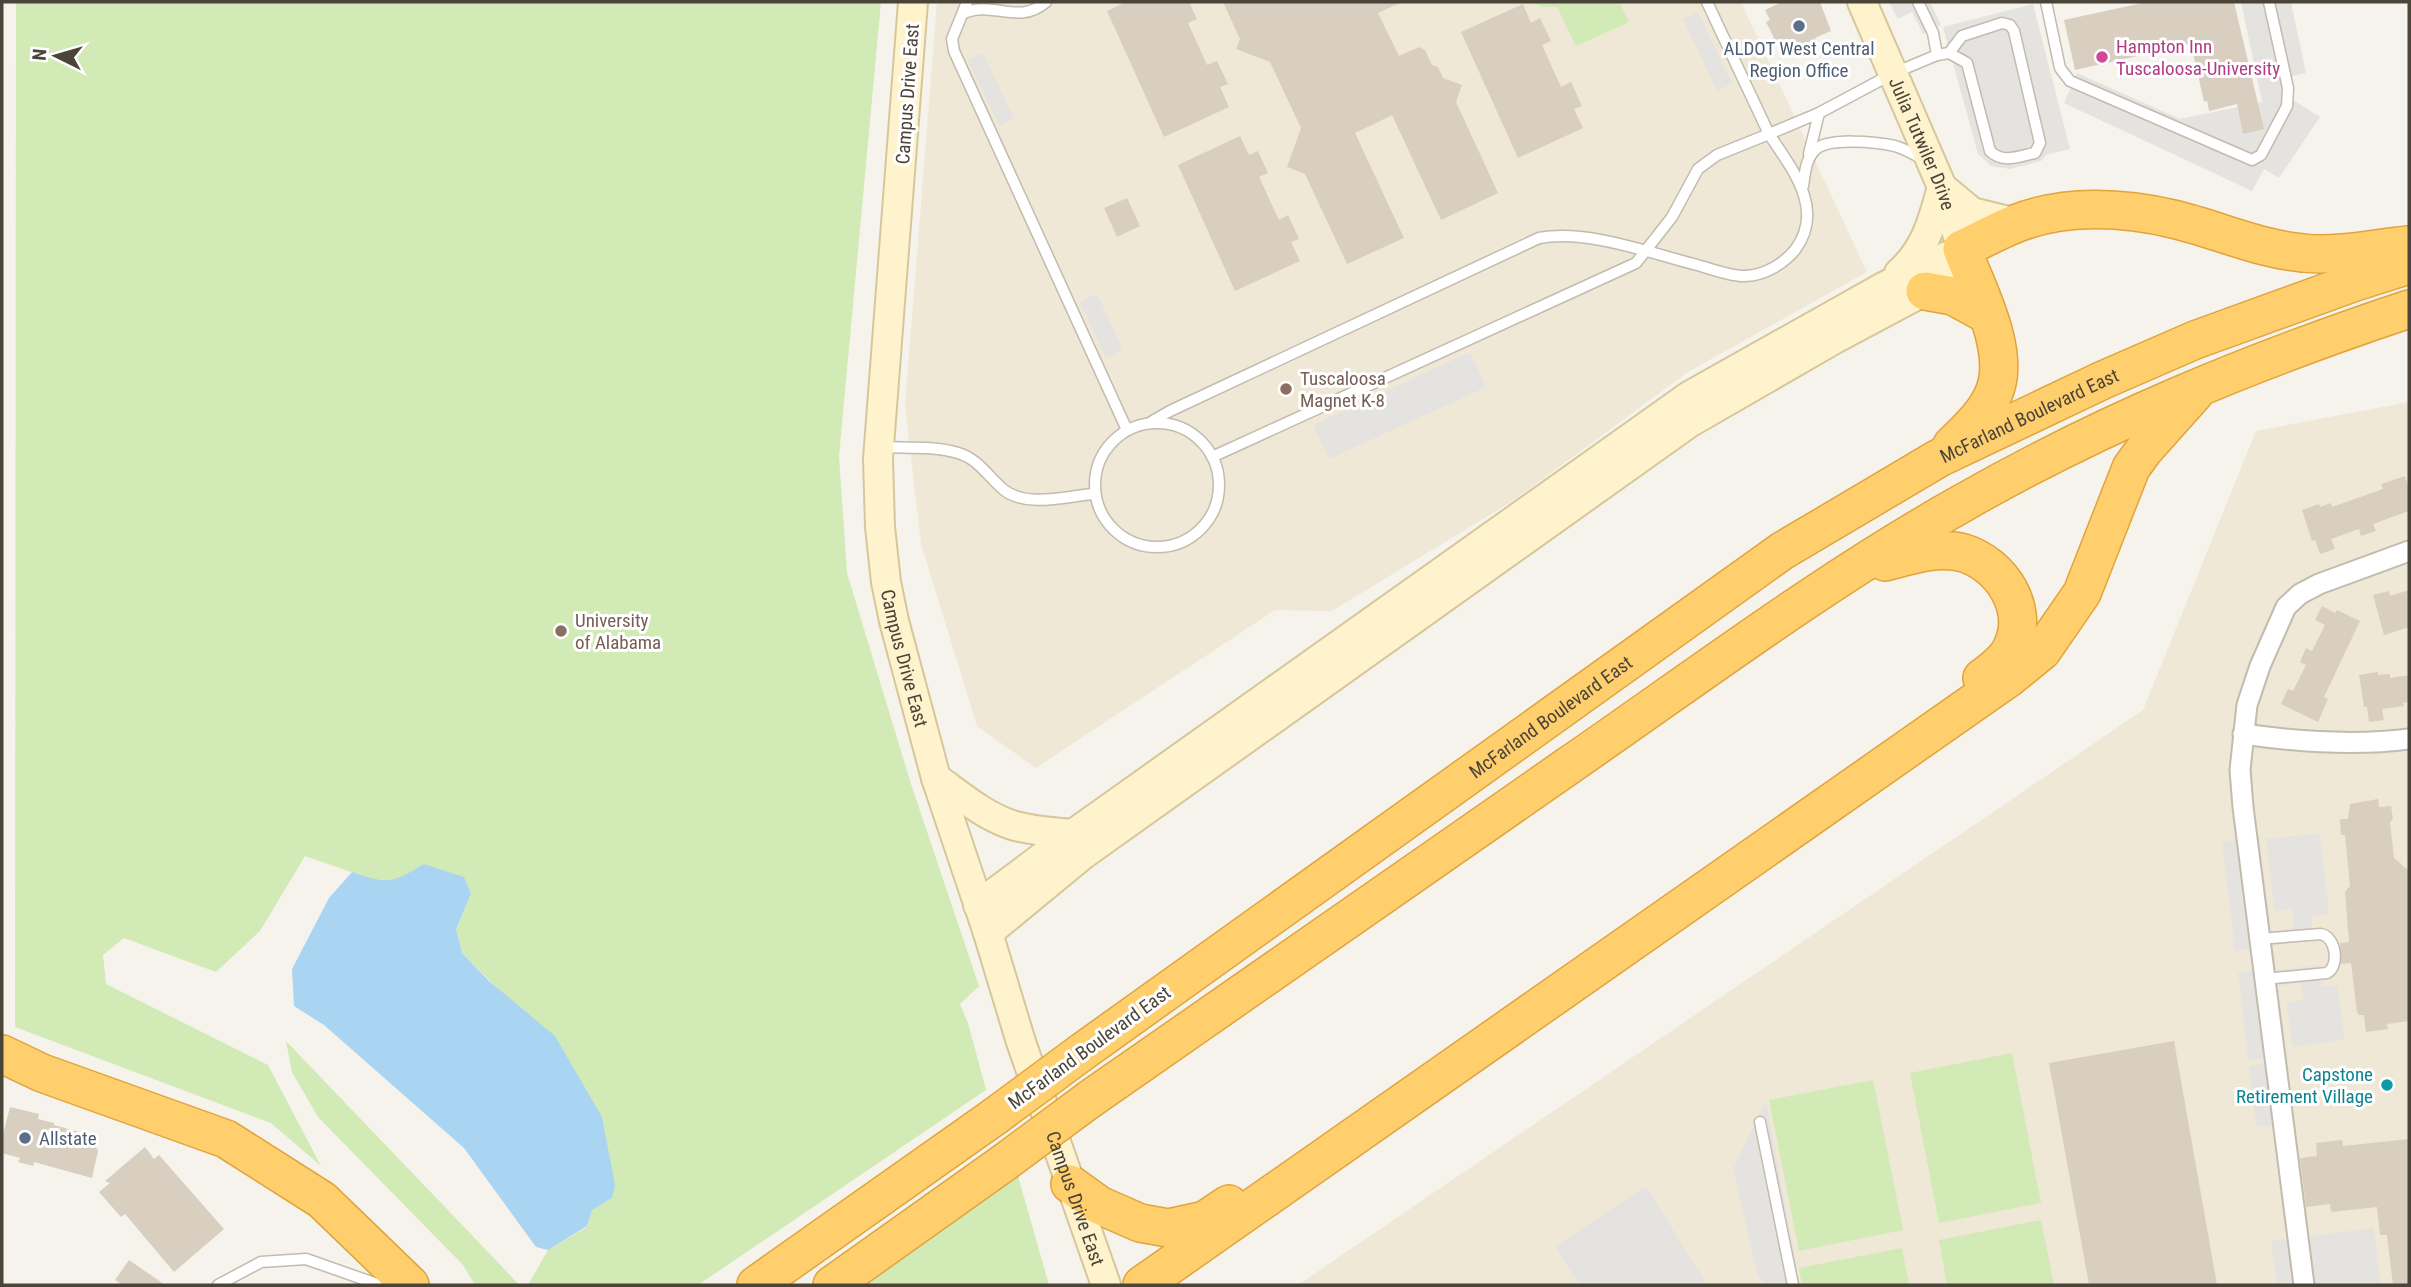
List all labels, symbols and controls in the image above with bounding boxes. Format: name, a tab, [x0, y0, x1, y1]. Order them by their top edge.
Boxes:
marker: ALDOT West Central Region Office	[1791, 18, 1807, 34]
north arrow	[21, 21, 91, 91]
street label: Campus Drive East	[891, 23, 924, 165]
place label: Hampton Inn Tuscaloosa-University	[2116, 35, 2280, 80]
place label: ALDOT West Central Region Office	[1723, 37, 1875, 82]
text: N	[28, 48, 52, 61]
marker: Hampton Inn Tuscaloosa-University	[2094, 49, 2110, 65]
street label: Julia Tutwiler Drive	[1884, 74, 1960, 213]
street label: McFarland Boulevard East	[1936, 364, 2122, 468]
place label: Tuscaloosa Magnet K-8	[1300, 367, 1386, 412]
marker: Tuscaloosa Magnet K-8	[1278, 381, 1294, 397]
street label: Campus Drive East	[876, 587, 933, 729]
place label: University of Alabama	[575, 609, 661, 654]
marker: University of Alabama	[553, 623, 569, 639]
street label: McFarland Boulevard East	[1465, 651, 1637, 783]
street label: McFarland Boulevard East	[1004, 981, 1175, 1114]
place label: Capstone Retirement Village	[2236, 1063, 2373, 1108]
marker: Capstone Retirement Village	[2379, 1077, 2395, 1093]
place label: Allstate	[39, 1127, 97, 1150]
street label: Campus Drive East	[1041, 1128, 1109, 1269]
marker: Allstate	[17, 1130, 33, 1146]

